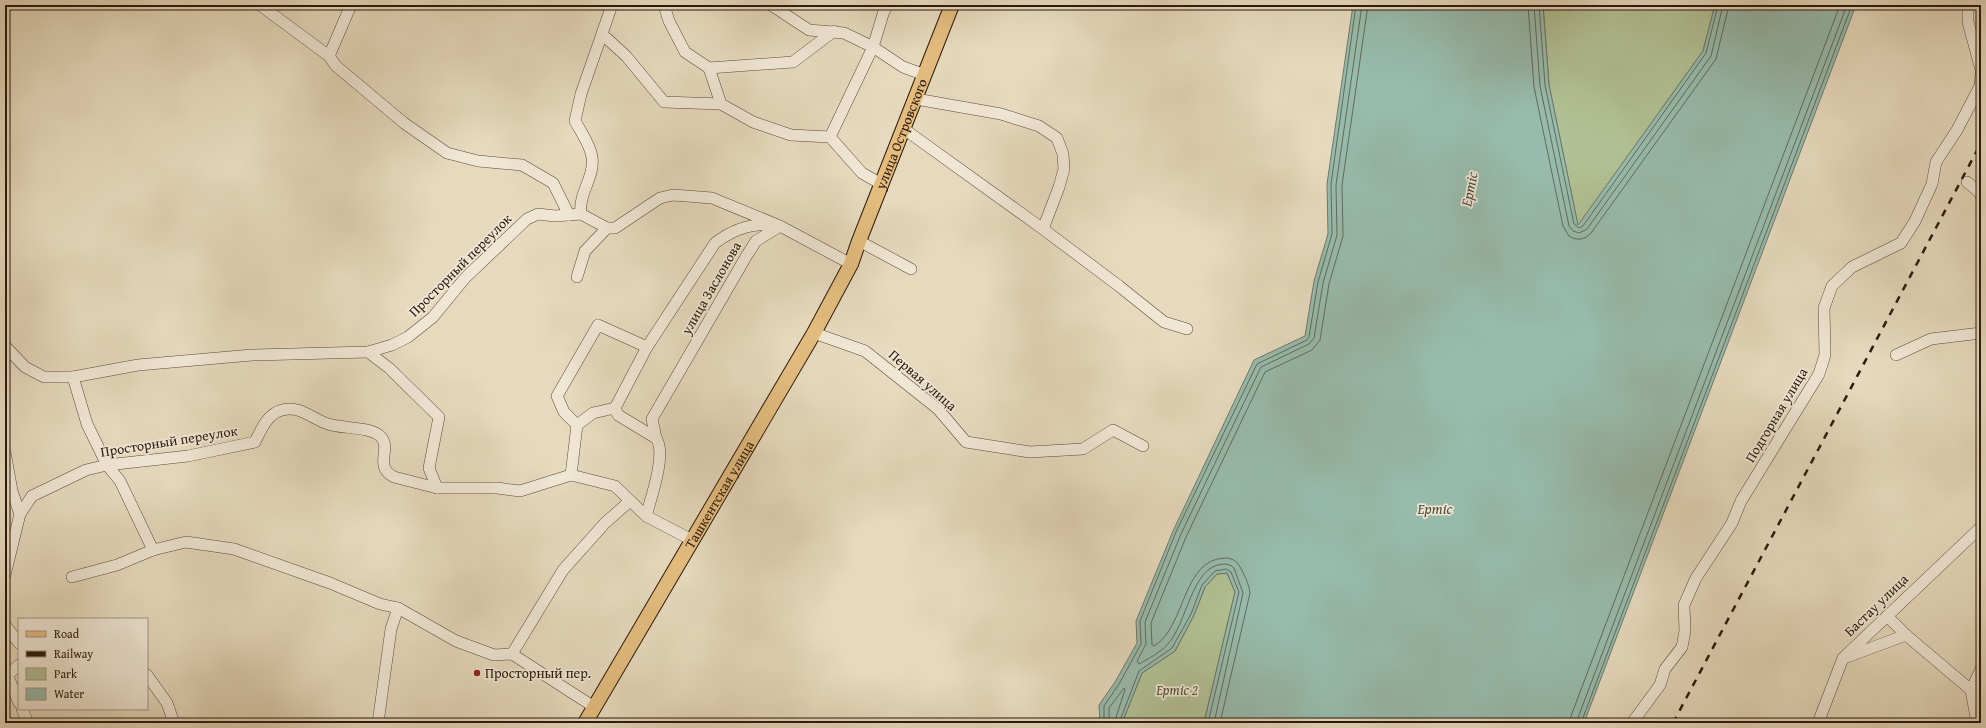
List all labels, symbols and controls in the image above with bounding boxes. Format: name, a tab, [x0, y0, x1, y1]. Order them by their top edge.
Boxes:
street label: улица Островского	[870, 75, 932, 193]
water label: Ертіс	[1455, 169, 1483, 209]
street label: Просторный переулок	[404, 208, 517, 321]
street label: улица Заслонова	[676, 237, 746, 339]
street label: Первая улица	[885, 345, 962, 416]
street label: Подгорная улица	[1740, 364, 1812, 466]
street label: Просторный переулок	[99, 420, 240, 462]
street label: Ташкентская улица	[680, 436, 759, 552]
water label: Ертіс	[1416, 498, 1454, 519]
street label: Бастау улица	[1839, 569, 1913, 641]
legend	[18, 618, 148, 710]
text: Road	[54, 625, 80, 642]
text: Railway	[54, 645, 93, 662]
place label: Просторный пер.	[485, 663, 591, 683]
text: Park	[54, 665, 78, 682]
marker: Просторный пер.	[472, 668, 482, 678]
park label: Ертіс 2	[1155, 680, 1198, 700]
text: Water	[54, 685, 84, 702]

